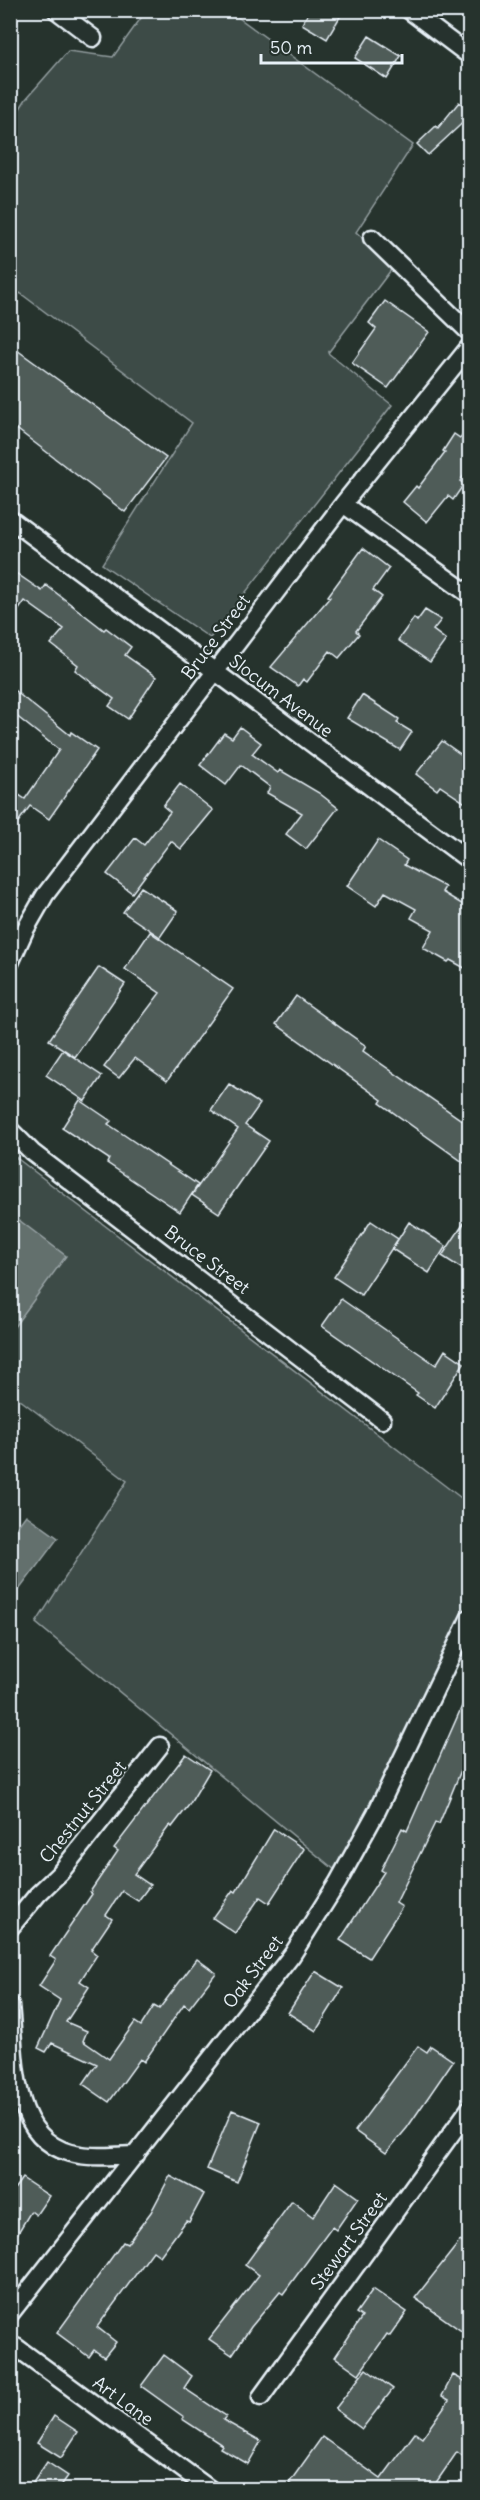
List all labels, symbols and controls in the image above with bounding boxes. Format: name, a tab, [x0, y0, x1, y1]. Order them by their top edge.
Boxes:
scale bar	[261, 27, 402, 65]
text: 50 m	[270, 36, 312, 59]
street label: Bruce Street	[176, 590, 255, 684]
street label: Slocum Avenue	[225, 649, 338, 742]
street label: Bruce Street	[160, 1220, 254, 1299]
street label: Chestnut Street	[34, 1756, 131, 1868]
street label: Oak Street	[218, 1931, 288, 2013]
street label: Stewart Street	[305, 2187, 392, 2294]
street label: Art Lane	[88, 2371, 158, 2430]

